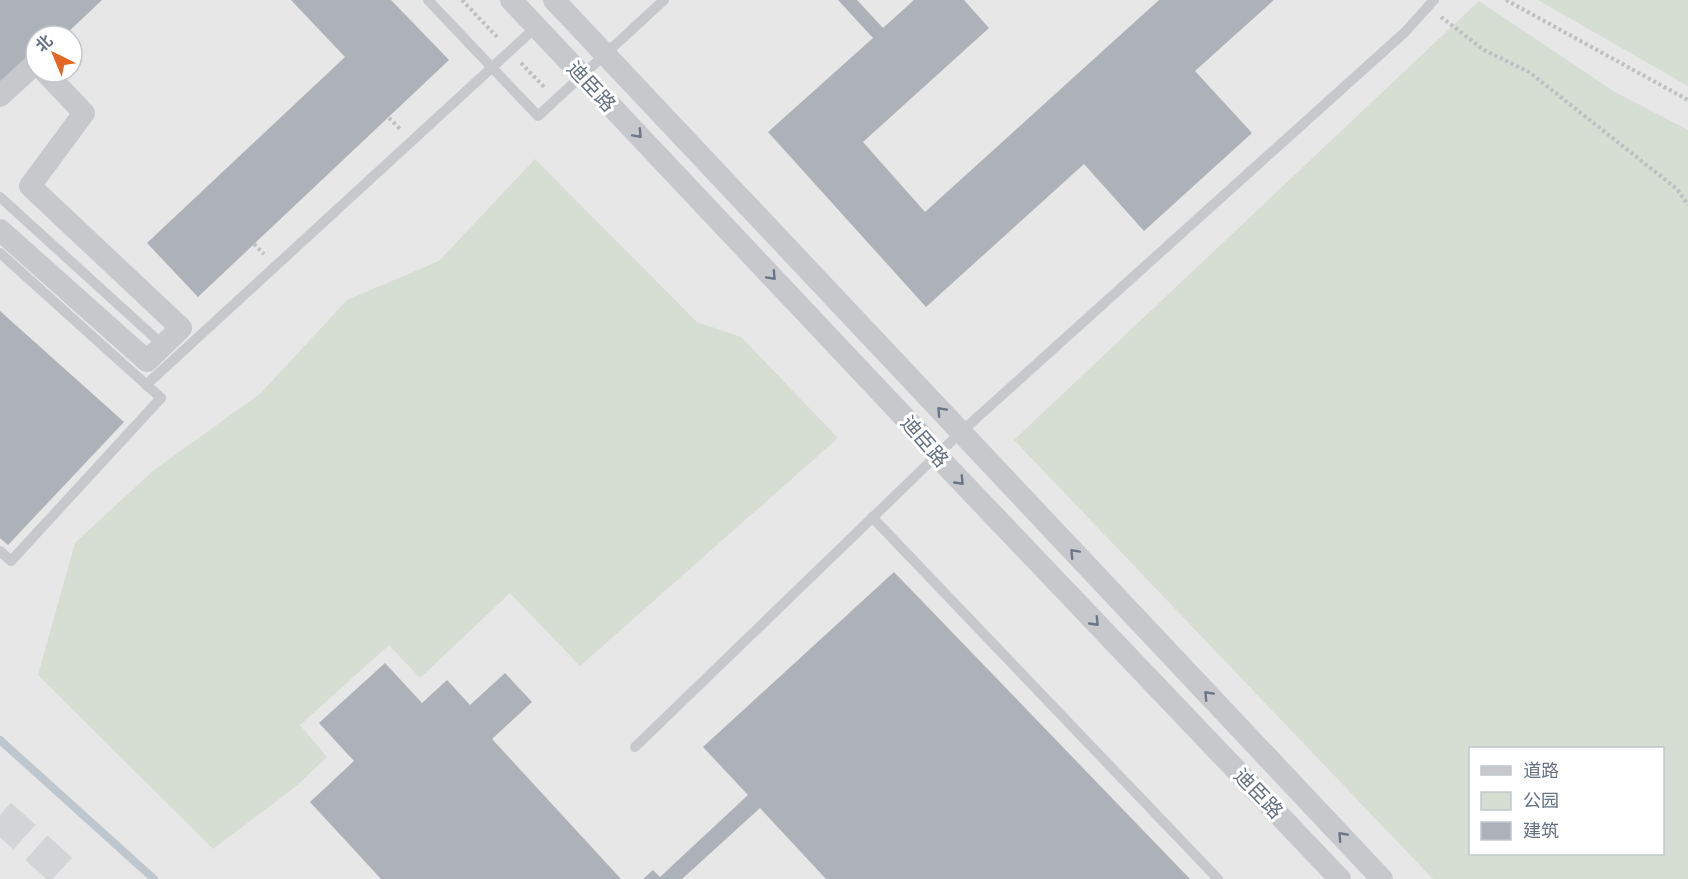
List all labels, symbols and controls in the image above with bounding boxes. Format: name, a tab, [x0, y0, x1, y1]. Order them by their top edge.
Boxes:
north arrow	[24, 24, 84, 84]
text: 北	[31, 30, 56, 56]
street label: 迪臣路	[562, 56, 622, 116]
one-way arrow	[631, 128, 642, 138]
one-way arrow	[764, 269, 775, 280]
one-way arrow	[937, 407, 948, 417]
street label: 迪臣路	[896, 410, 954, 472]
one-way arrow	[953, 474, 964, 485]
one-way arrow	[1071, 549, 1082, 560]
one-way arrow	[1088, 616, 1099, 626]
one-way arrow	[1204, 691, 1215, 701]
legend	[1469, 747, 1664, 855]
text: 道路	[1523, 759, 1559, 782]
street label: 迪臣路	[1229, 763, 1289, 823]
text: 公园	[1523, 789, 1559, 812]
text: 建筑	[1523, 819, 1559, 842]
one-way arrow	[1338, 833, 1349, 843]

